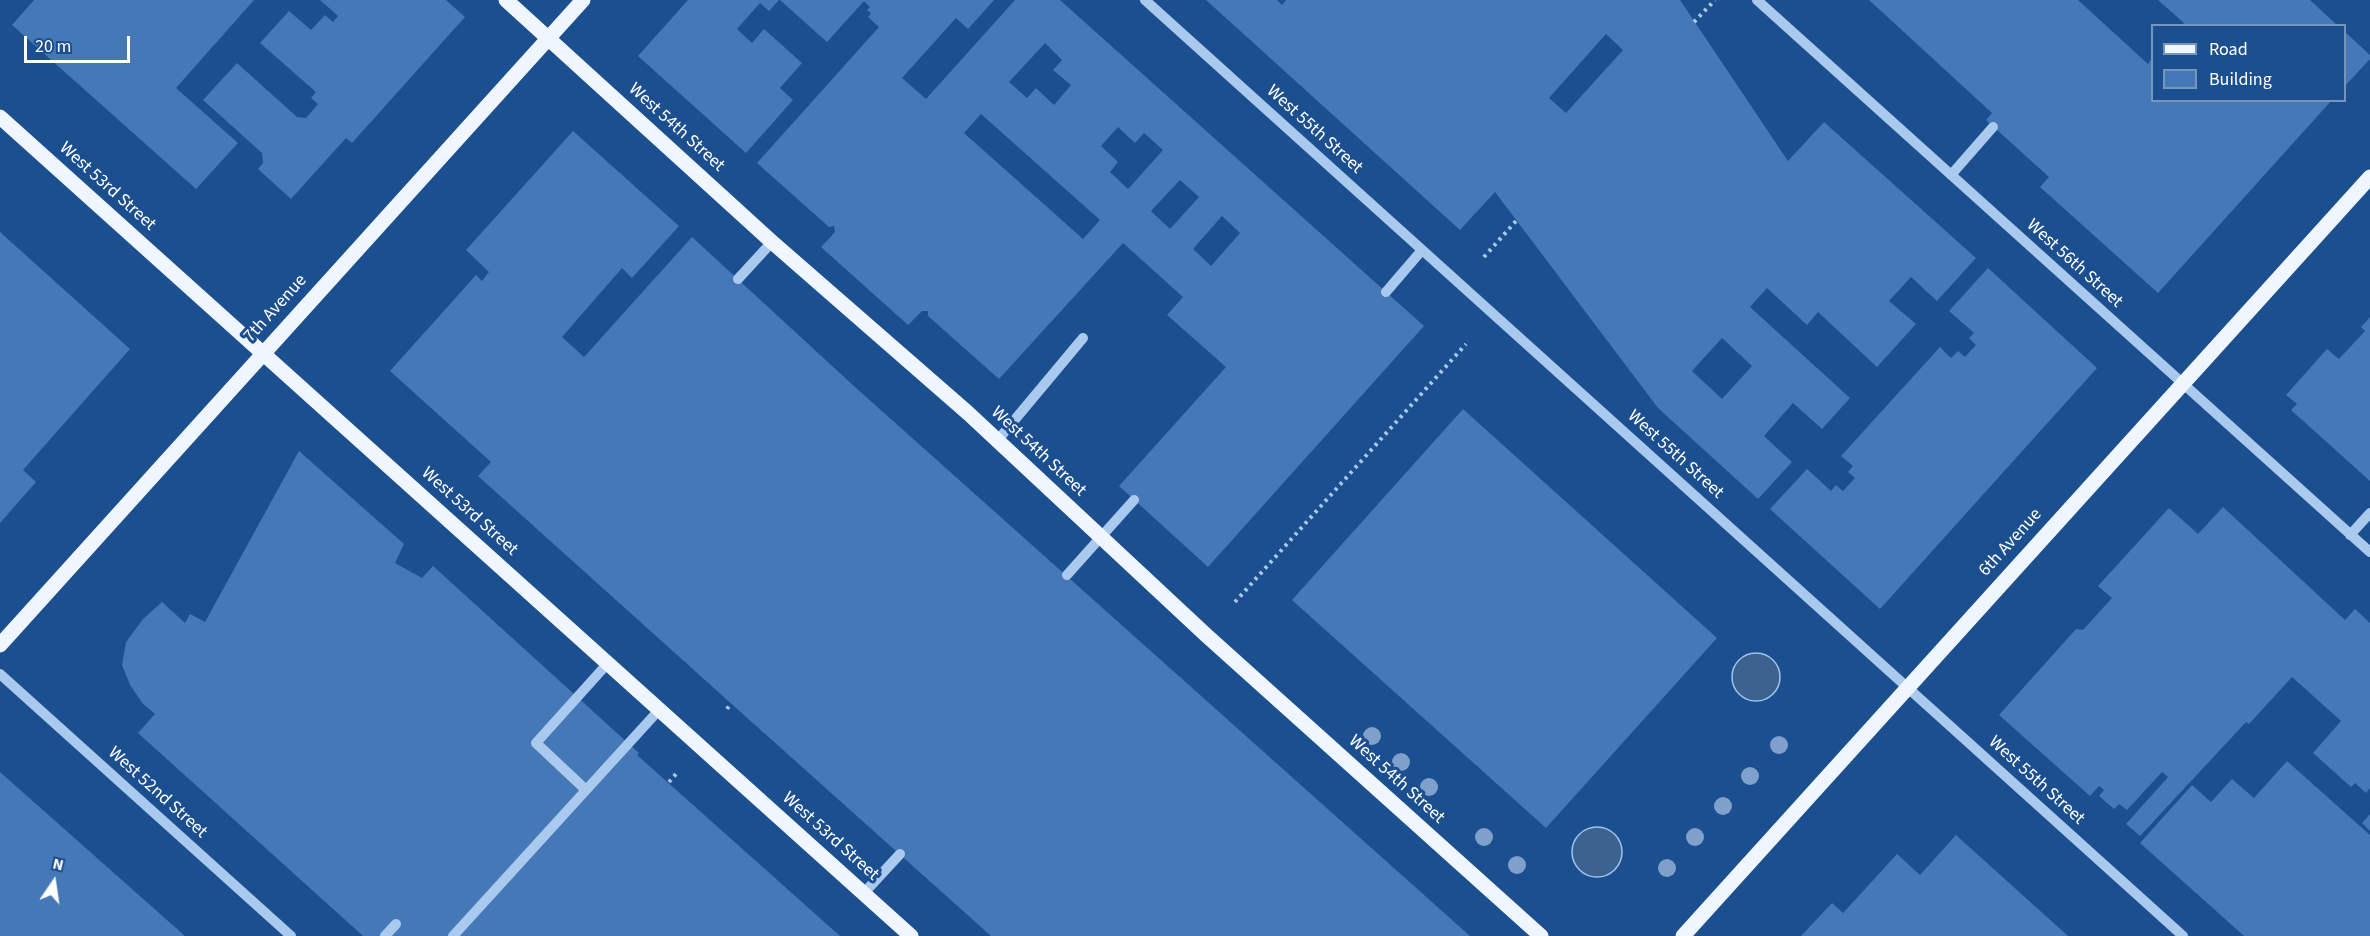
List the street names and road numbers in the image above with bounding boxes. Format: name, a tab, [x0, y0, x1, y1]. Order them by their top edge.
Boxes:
street label: West 54th Street	[623, 79, 729, 177]
street label: West 55th Street	[1261, 81, 1367, 179]
street label: West 53rd Street	[54, 138, 160, 236]
street label: West 56th Street	[2021, 215, 2127, 313]
street label: 7th Avenue	[240, 271, 312, 347]
street label: West 54th Street	[986, 402, 1090, 502]
street label: West 55th Street	[1622, 406, 1728, 504]
street label: West 53rd Street	[416, 463, 522, 561]
street label: 6th Avenue	[1975, 505, 2047, 581]
street label: West 54th Street	[1343, 731, 1449, 829]
street label: West 55th Street	[1983, 732, 2089, 830]
street label: West 52nd Street	[103, 743, 211, 843]
street label: West 53rd Street	[777, 788, 883, 886]

